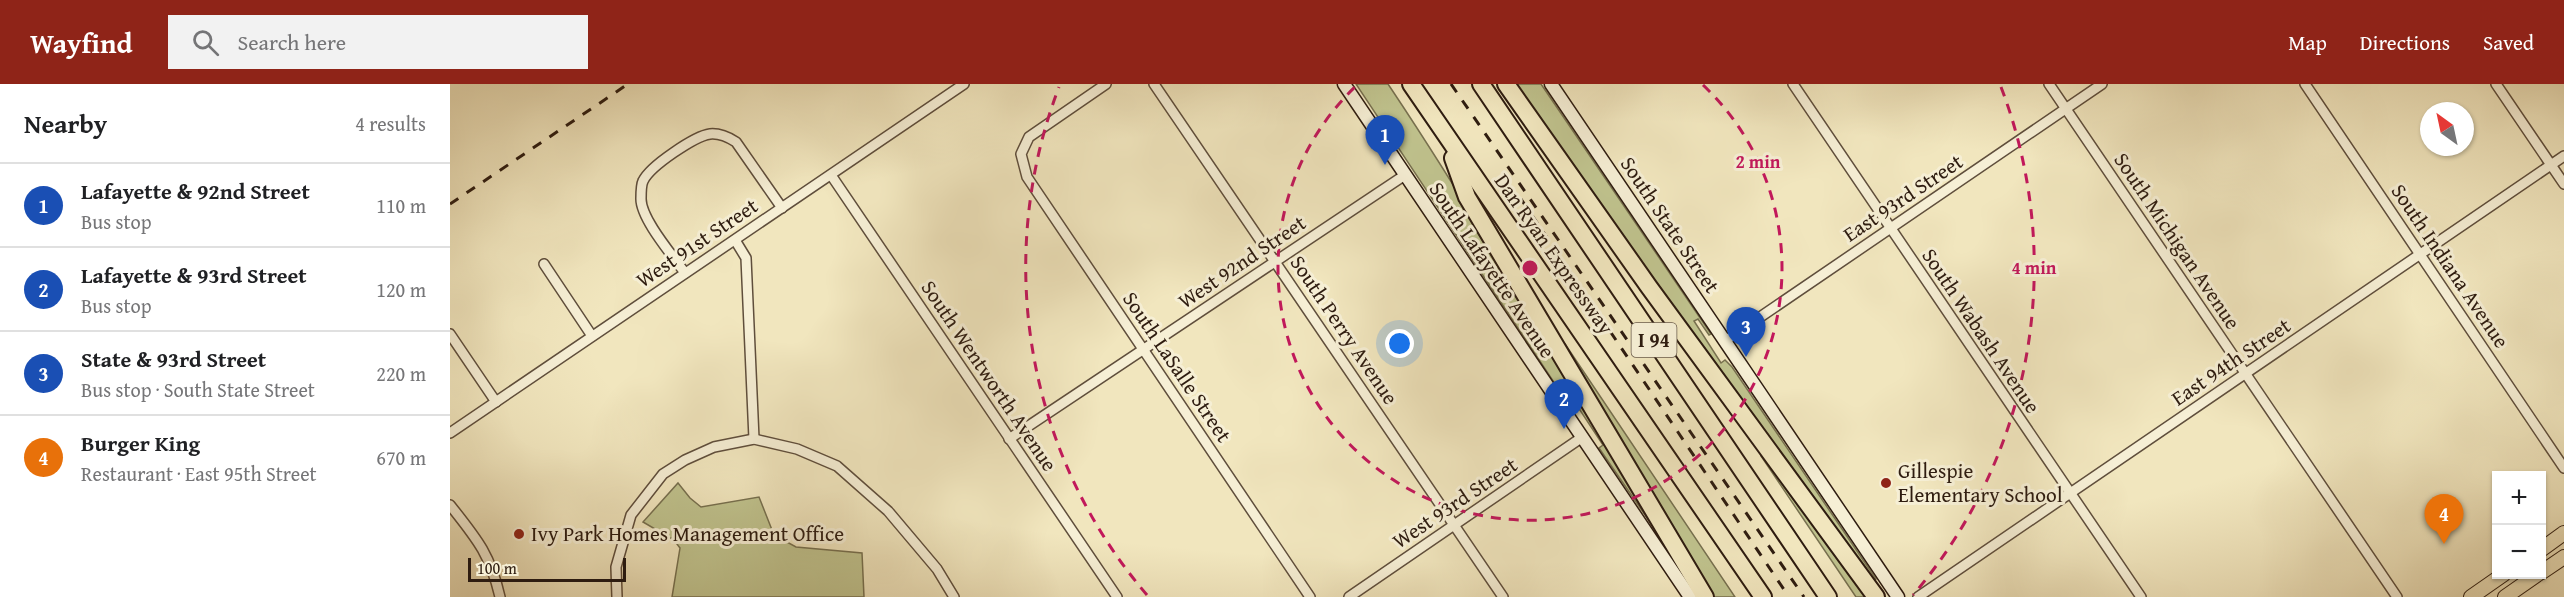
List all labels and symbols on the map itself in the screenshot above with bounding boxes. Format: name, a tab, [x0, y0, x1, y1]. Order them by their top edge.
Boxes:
north arrow	[2420, 102, 2474, 156]
pin: 1	[1366, 116, 1404, 165]
street label: East 93rd Street	[1837, 146, 1969, 249]
street label: South Michigan Avenue	[2107, 146, 2248, 335]
text: 2 min	[1736, 148, 1781, 175]
street label: South State Street	[1613, 150, 1728, 300]
street label: Dan Ryan Expressway	[1487, 167, 1622, 341]
street label: South Lafayette Avenue	[1422, 175, 1563, 364]
street label: South Indiana Avenue	[2384, 177, 2517, 354]
street label: West 91st Street	[630, 190, 764, 295]
street label: West 92nd Street	[1172, 207, 1312, 316]
street label: South Wabash Avenue	[1915, 242, 2048, 420]
street label: South Perry Avenue	[1283, 249, 1406, 411]
text: 4 min	[2012, 254, 2057, 281]
centre of rings	[1520, 258, 1540, 278]
street label: South Wentworth Avenue	[914, 274, 1065, 478]
street label: South LaSalle Street	[1115, 285, 1240, 449]
pin: 3	[1726, 308, 1766, 357]
street label: East 94th Street	[2165, 310, 2297, 413]
road number: I 94	[1632, 323, 1676, 357]
your location	[1385, 329, 1414, 358]
pin: 2	[1544, 380, 1584, 429]
street label: West 93rd Street	[1386, 449, 1524, 556]
place label: Gillespie Elementary School	[1898, 455, 2063, 510]
marker: Gillespie Elementary School	[1879, 476, 1893, 490]
pin: 4	[2424, 494, 2464, 544]
place label: Ivy Park Homes Management Office	[531, 518, 844, 549]
marker: Ivy Park Homes Management Office	[512, 527, 526, 541]
scale bar	[468, 555, 626, 582]

